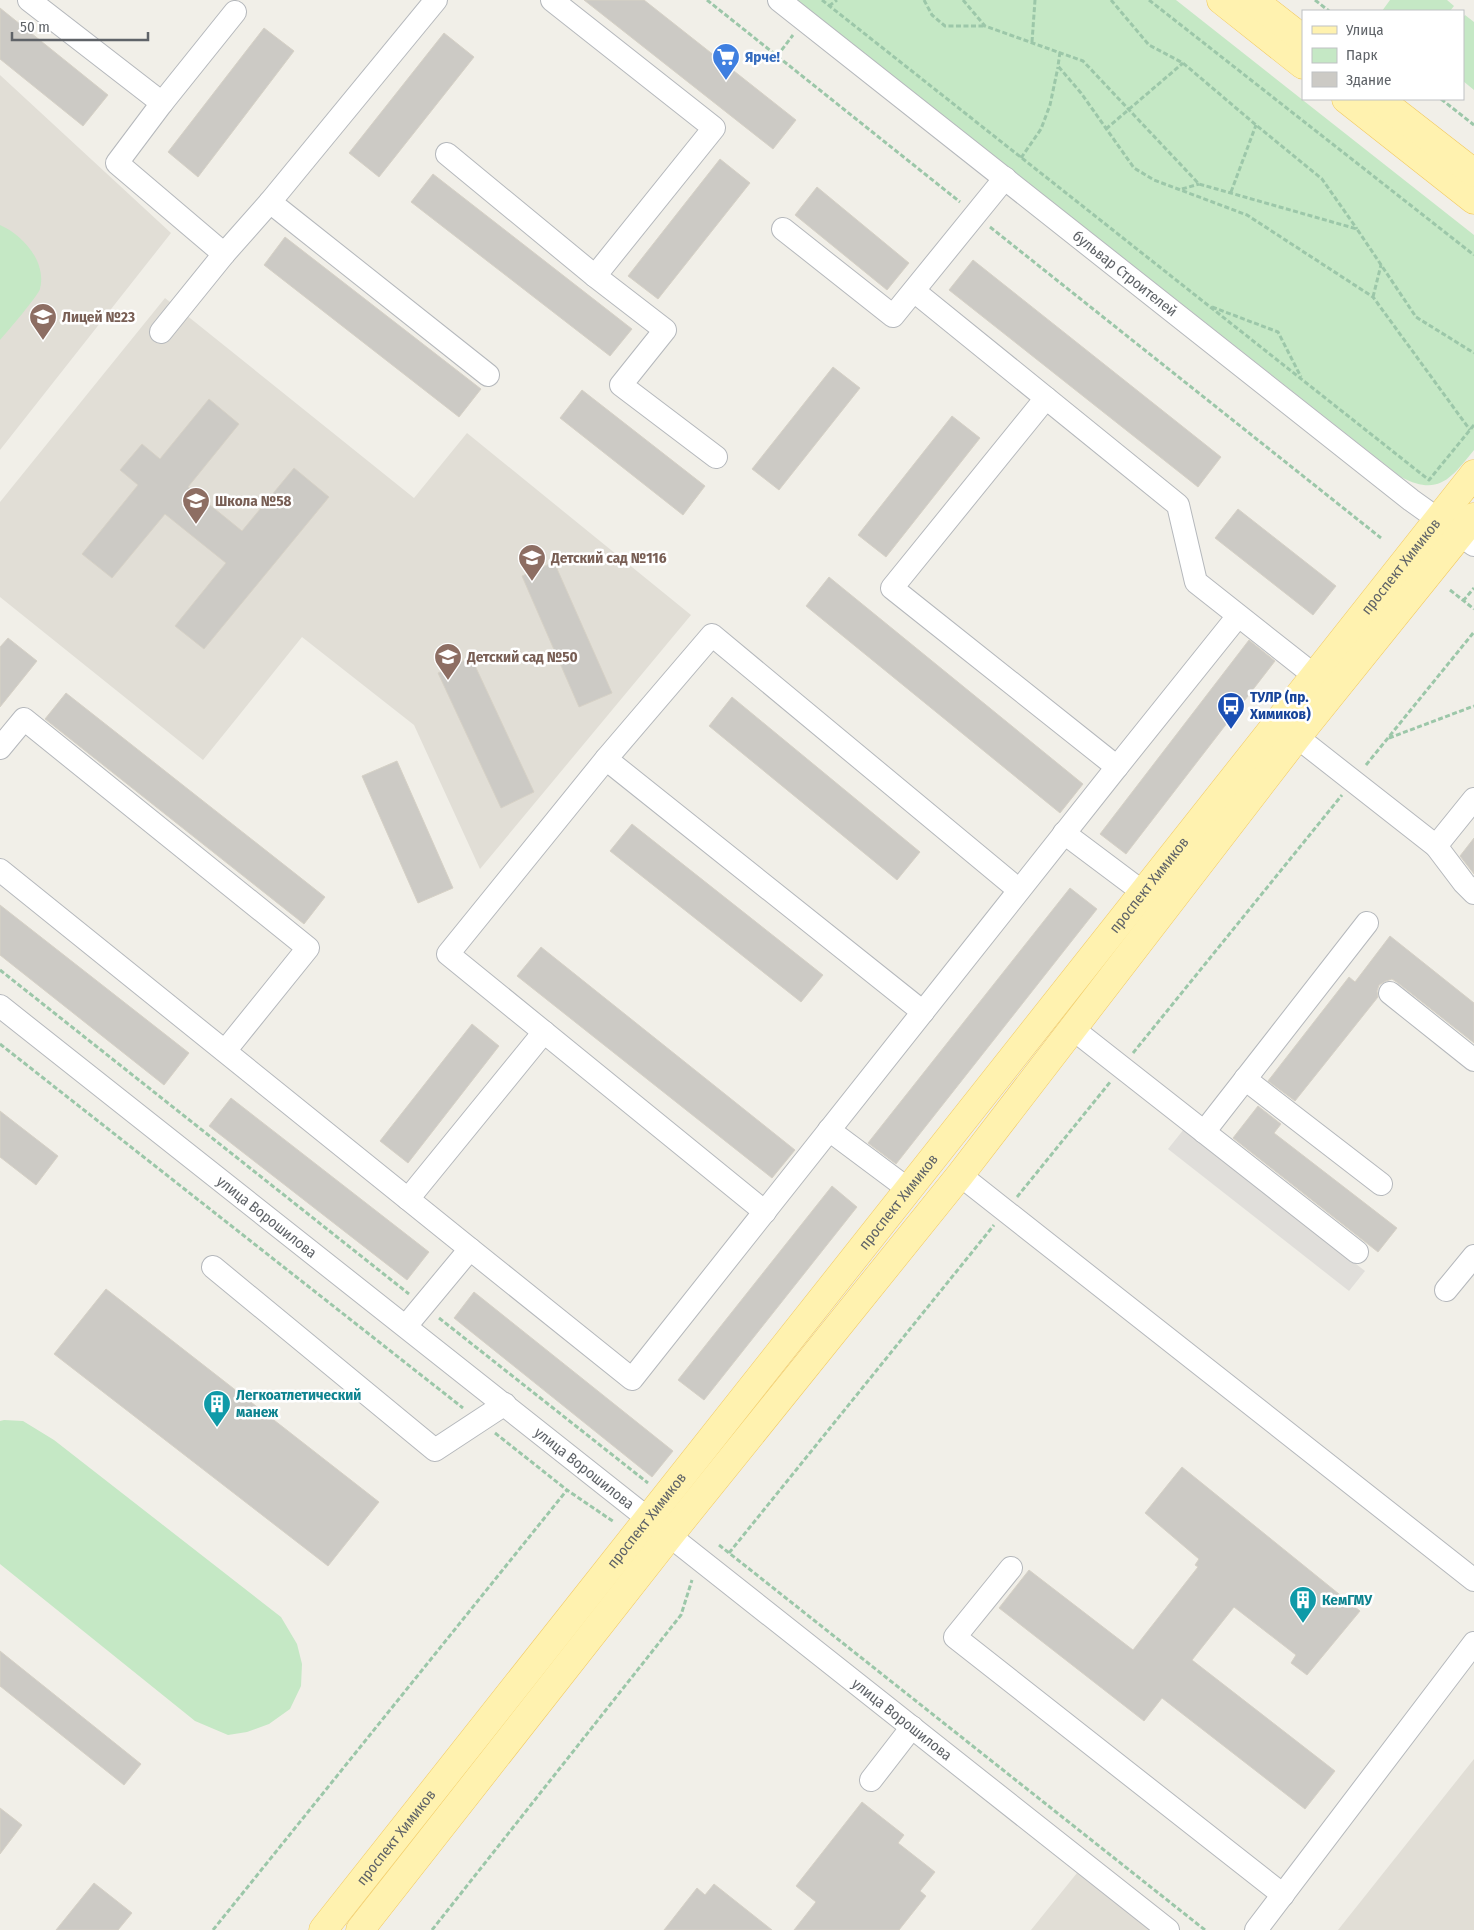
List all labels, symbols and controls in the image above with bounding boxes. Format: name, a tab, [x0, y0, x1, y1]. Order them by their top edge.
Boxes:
scale bar	[12, 10, 149, 42]
legend	[1302, 10, 1464, 100]
text: 50 m	[20, 18, 50, 36]
text: Улица	[1345, 21, 1384, 39]
supermarket icon: Ярче!	[711, 42, 741, 81]
text: Парк	[1346, 46, 1377, 64]
place label: Ярче!	[745, 48, 781, 66]
text: Здание	[1346, 71, 1392, 89]
street label: бульвар Строителей	[1069, 227, 1181, 320]
school or university icon: Лицей №23	[28, 302, 58, 341]
place label: Лицей №23	[62, 308, 135, 326]
school or university icon: Школа №58	[181, 486, 211, 525]
place label: Школа №58	[215, 492, 292, 510]
street label: проспект Химиков	[1357, 515, 1444, 618]
school or university icon: Детский сад №116	[517, 543, 547, 582]
place label: Детский сад №116	[550, 549, 667, 567]
school or university icon: Детский сад №50	[433, 642, 463, 681]
place label: Детский сад №50	[466, 648, 578, 666]
place label: ТУЛР (пр. Химиков)	[1249, 688, 1311, 723]
bus stop icon: ТУЛР (пр. Химиков)	[1216, 691, 1246, 730]
street label: проспект Химиков	[1106, 834, 1192, 937]
street label: проспект Химиков	[855, 1150, 942, 1254]
street label: улица Ворошилова	[213, 1172, 320, 1262]
place label: Легкоатлетический манеж	[236, 1386, 361, 1421]
building icon: Легкоатлетический манеж	[202, 1389, 232, 1428]
street label: улица Ворошилова	[531, 1423, 638, 1513]
street label: проспект Химиков	[603, 1469, 690, 1572]
building icon: КемГМУ	[1288, 1585, 1318, 1624]
place label: КемГМУ	[1322, 1591, 1373, 1609]
street label: улица Ворошилова	[848, 1674, 955, 1764]
street label: проспект Химиков	[353, 1786, 440, 1889]

